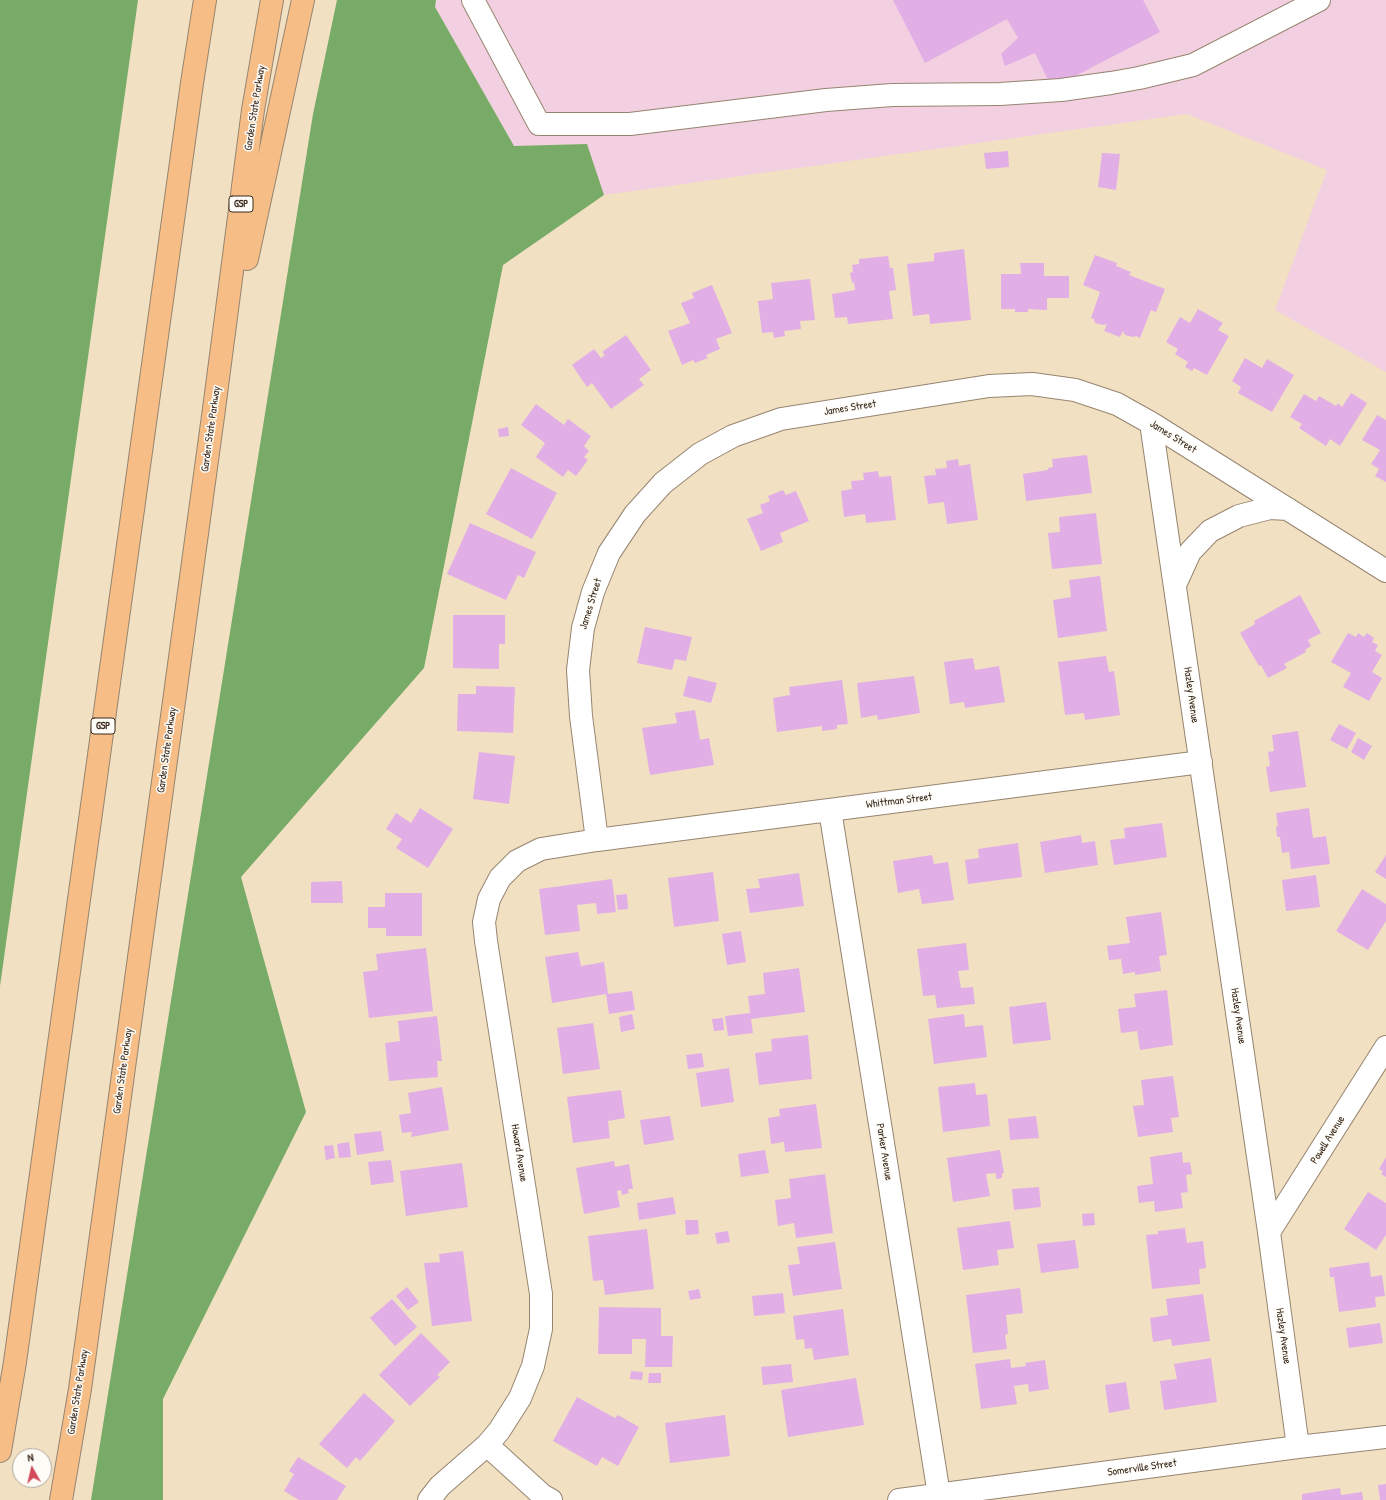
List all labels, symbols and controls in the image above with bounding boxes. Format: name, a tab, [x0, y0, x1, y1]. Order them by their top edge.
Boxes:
street label: Garden State Parkway	[242, 64, 268, 152]
road number: GSP	[229, 196, 253, 212]
street label: Garden State Parkway	[198, 385, 224, 473]
street label: James Street	[823, 397, 877, 419]
street label: James Street	[1147, 417, 1199, 457]
street label: James Street	[577, 577, 605, 631]
street label: Hazley Avenue	[1181, 666, 1201, 724]
street label: Garden State Parkway	[154, 706, 180, 794]
road number: GSP	[91, 718, 115, 734]
street label: Whittman Street	[865, 790, 933, 812]
street label: Hazley Avenue	[1228, 987, 1248, 1045]
street label: Garden State Parkway	[110, 1027, 136, 1115]
street label: Powell Avenue	[1308, 1113, 1348, 1167]
street label: Howard Avenue	[508, 1123, 530, 1183]
street label: Parker Avenue	[873, 1123, 895, 1181]
street label: Hazley Avenue	[1273, 1307, 1293, 1365]
street label: Garden State Parkway	[65, 1348, 91, 1436]
north arrow	[12, 1448, 52, 1488]
text: N	[27, 1450, 34, 1464]
street label: Somerville Street	[1107, 1457, 1177, 1479]

